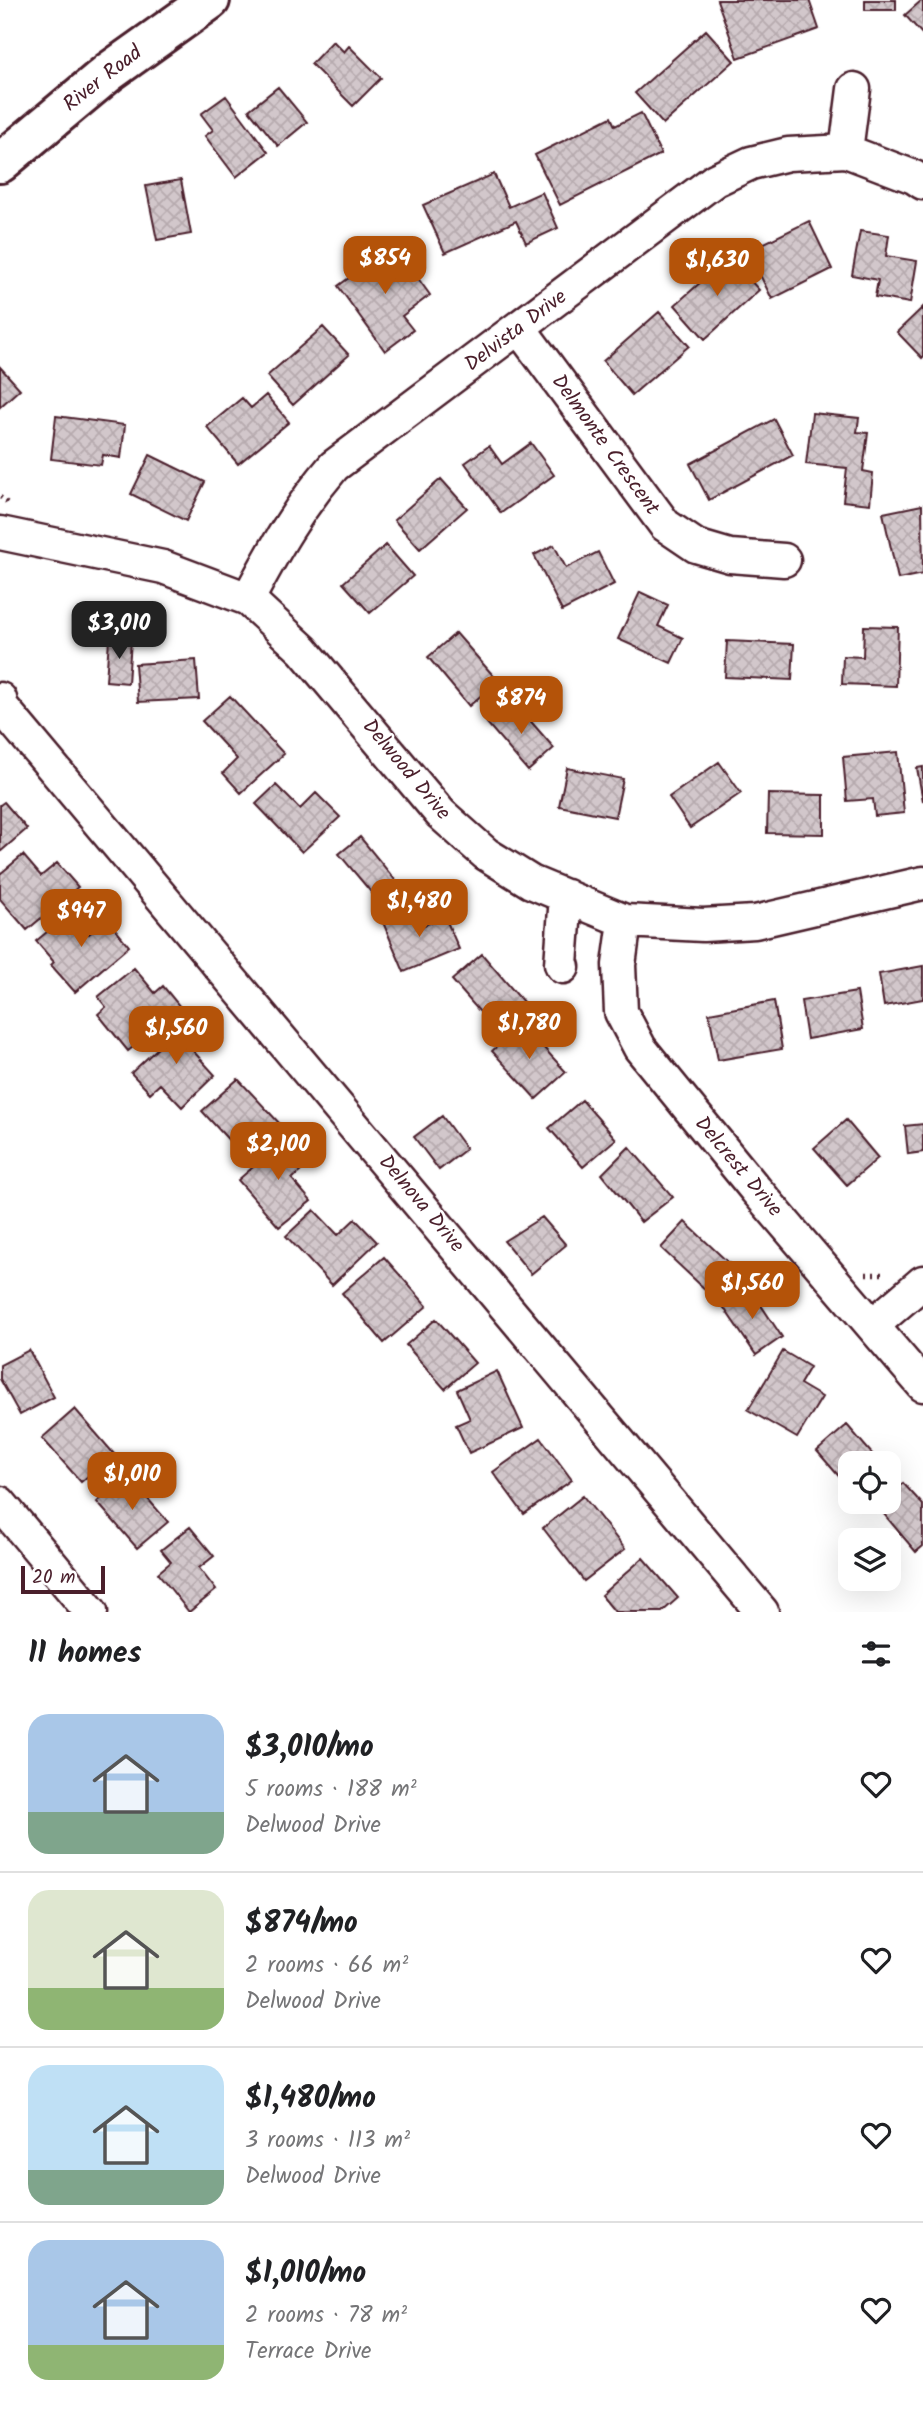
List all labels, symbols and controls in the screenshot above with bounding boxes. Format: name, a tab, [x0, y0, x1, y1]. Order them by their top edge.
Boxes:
street label: River Road	[56, 37, 150, 121]
pin: $854	[344, 236, 426, 296]
pin: $1,630	[660, 238, 774, 298]
text: $854	[359, 241, 411, 277]
text: $1,630	[685, 243, 749, 279]
street label: Delvista Drive	[458, 281, 575, 381]
street label: Delmonte Crescent	[542, 368, 668, 523]
pin: $3,010	[62, 602, 176, 661]
text: $3,010	[88, 606, 150, 642]
pin: $874	[480, 676, 562, 736]
text: $874	[496, 681, 546, 717]
street label: Delwood Drive	[354, 712, 459, 829]
pin: $1,480	[362, 880, 476, 939]
text: $1,480	[387, 884, 451, 920]
pin: $947	[40, 890, 122, 949]
text: $947	[57, 894, 105, 930]
pin: $1,780	[472, 1002, 586, 1061]
pin: $1,560	[119, 1006, 233, 1066]
text: $1,780	[498, 1006, 560, 1042]
text: $1,560	[145, 1011, 207, 1047]
street label: Delcrest Drive	[686, 1109, 791, 1225]
pin: $2,100	[221, 1122, 335, 1182]
text: $2,100	[246, 1127, 310, 1163]
street label: Delnova Drive	[370, 1148, 472, 1261]
pin: $1,560	[695, 1262, 809, 1321]
text: $1,560	[721, 1266, 783, 1302]
map controls	[838, 1451, 901, 1591]
button: locate	[838, 1451, 901, 1514]
pin: $1,010	[75, 1452, 189, 1512]
text: $1,010	[103, 1457, 161, 1493]
button: layers	[838, 1528, 901, 1591]
scale bar	[21, 1563, 105, 1595]
text: 20 m	[32, 1563, 75, 1593]
text: 11 homes	[28, 1630, 141, 1678]
icon: filters	[857, 1635, 895, 1673]
text: $3,010/mo	[245, 1724, 374, 1772]
icon: home	[84, 1742, 168, 1826]
icon: heart	[857, 1765, 895, 1803]
text: 5 rooms · 188 m²	[245, 1772, 417, 1808]
text: Delwood Drive	[245, 1808, 381, 1844]
text: $874/mo	[245, 1900, 358, 1948]
icon: home	[84, 1918, 168, 2002]
icon: heart	[857, 1941, 895, 1979]
text: 2 rooms · 66 m²	[245, 1948, 408, 1984]
text: Delwood Drive	[245, 1984, 381, 2020]
text: $1,480/mo	[245, 2075, 376, 2123]
icon: home	[84, 2093, 168, 2177]
icon: heart	[857, 2116, 895, 2154]
text: 3 rooms · 113 m²	[245, 2123, 410, 2159]
text: Delwood Drive	[245, 2159, 381, 2195]
text: $1,010/mo	[245, 2250, 366, 2298]
icon: home	[84, 2268, 168, 2352]
icon: heart	[857, 2291, 895, 2329]
text: 2 rooms · 78 m²	[245, 2298, 407, 2334]
text: Terrace Drive	[245, 2334, 371, 2370]

